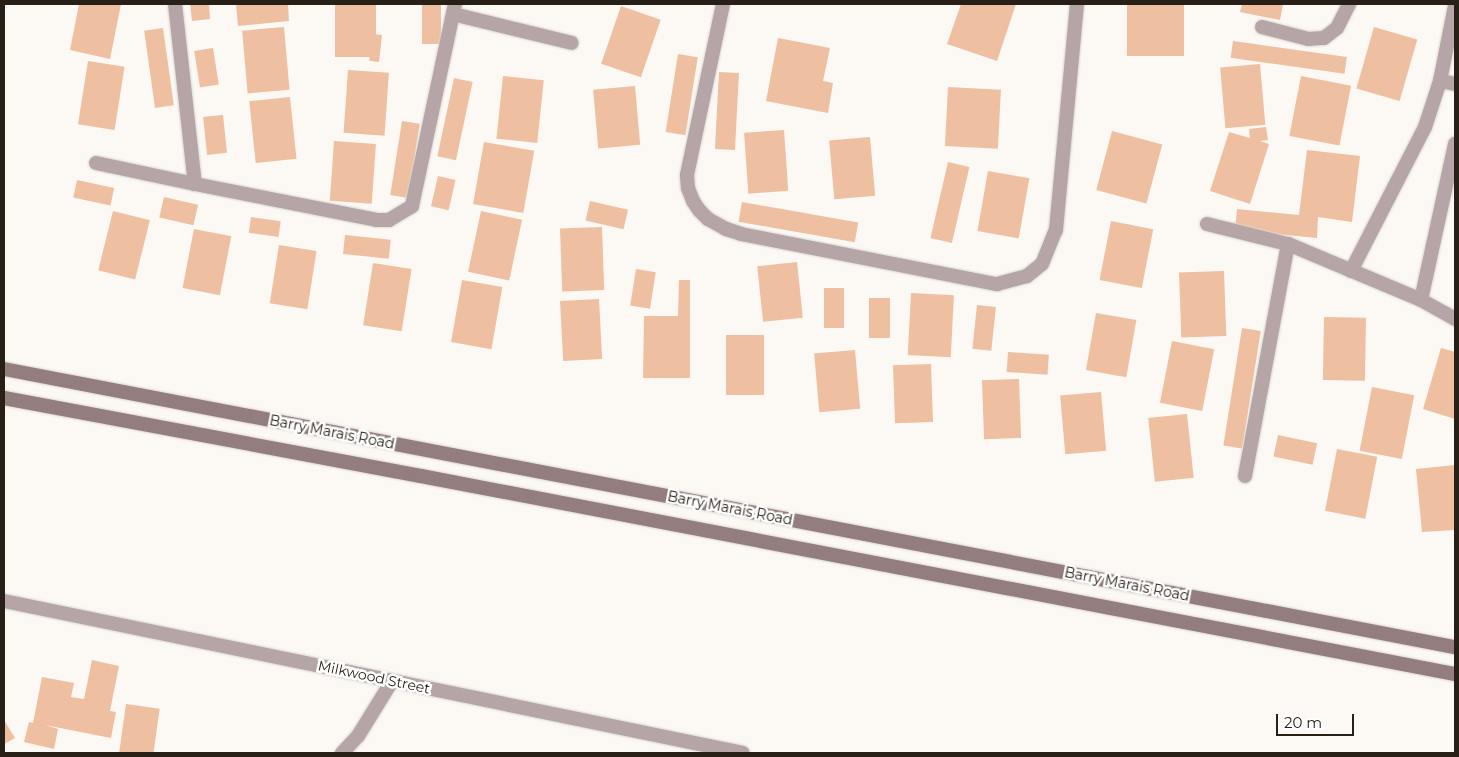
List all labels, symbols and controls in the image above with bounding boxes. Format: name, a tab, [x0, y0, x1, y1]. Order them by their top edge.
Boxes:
street label: Barry Marais Road	[268, 412, 396, 452]
street label: Barry Marais Road	[666, 488, 794, 528]
street label: Barry Marais Road	[1063, 564, 1191, 604]
street label: Milkwood Street	[316, 657, 432, 697]
scale bar	[1279, 704, 1356, 736]
text: 20 m	[1284, 713, 1322, 732]

